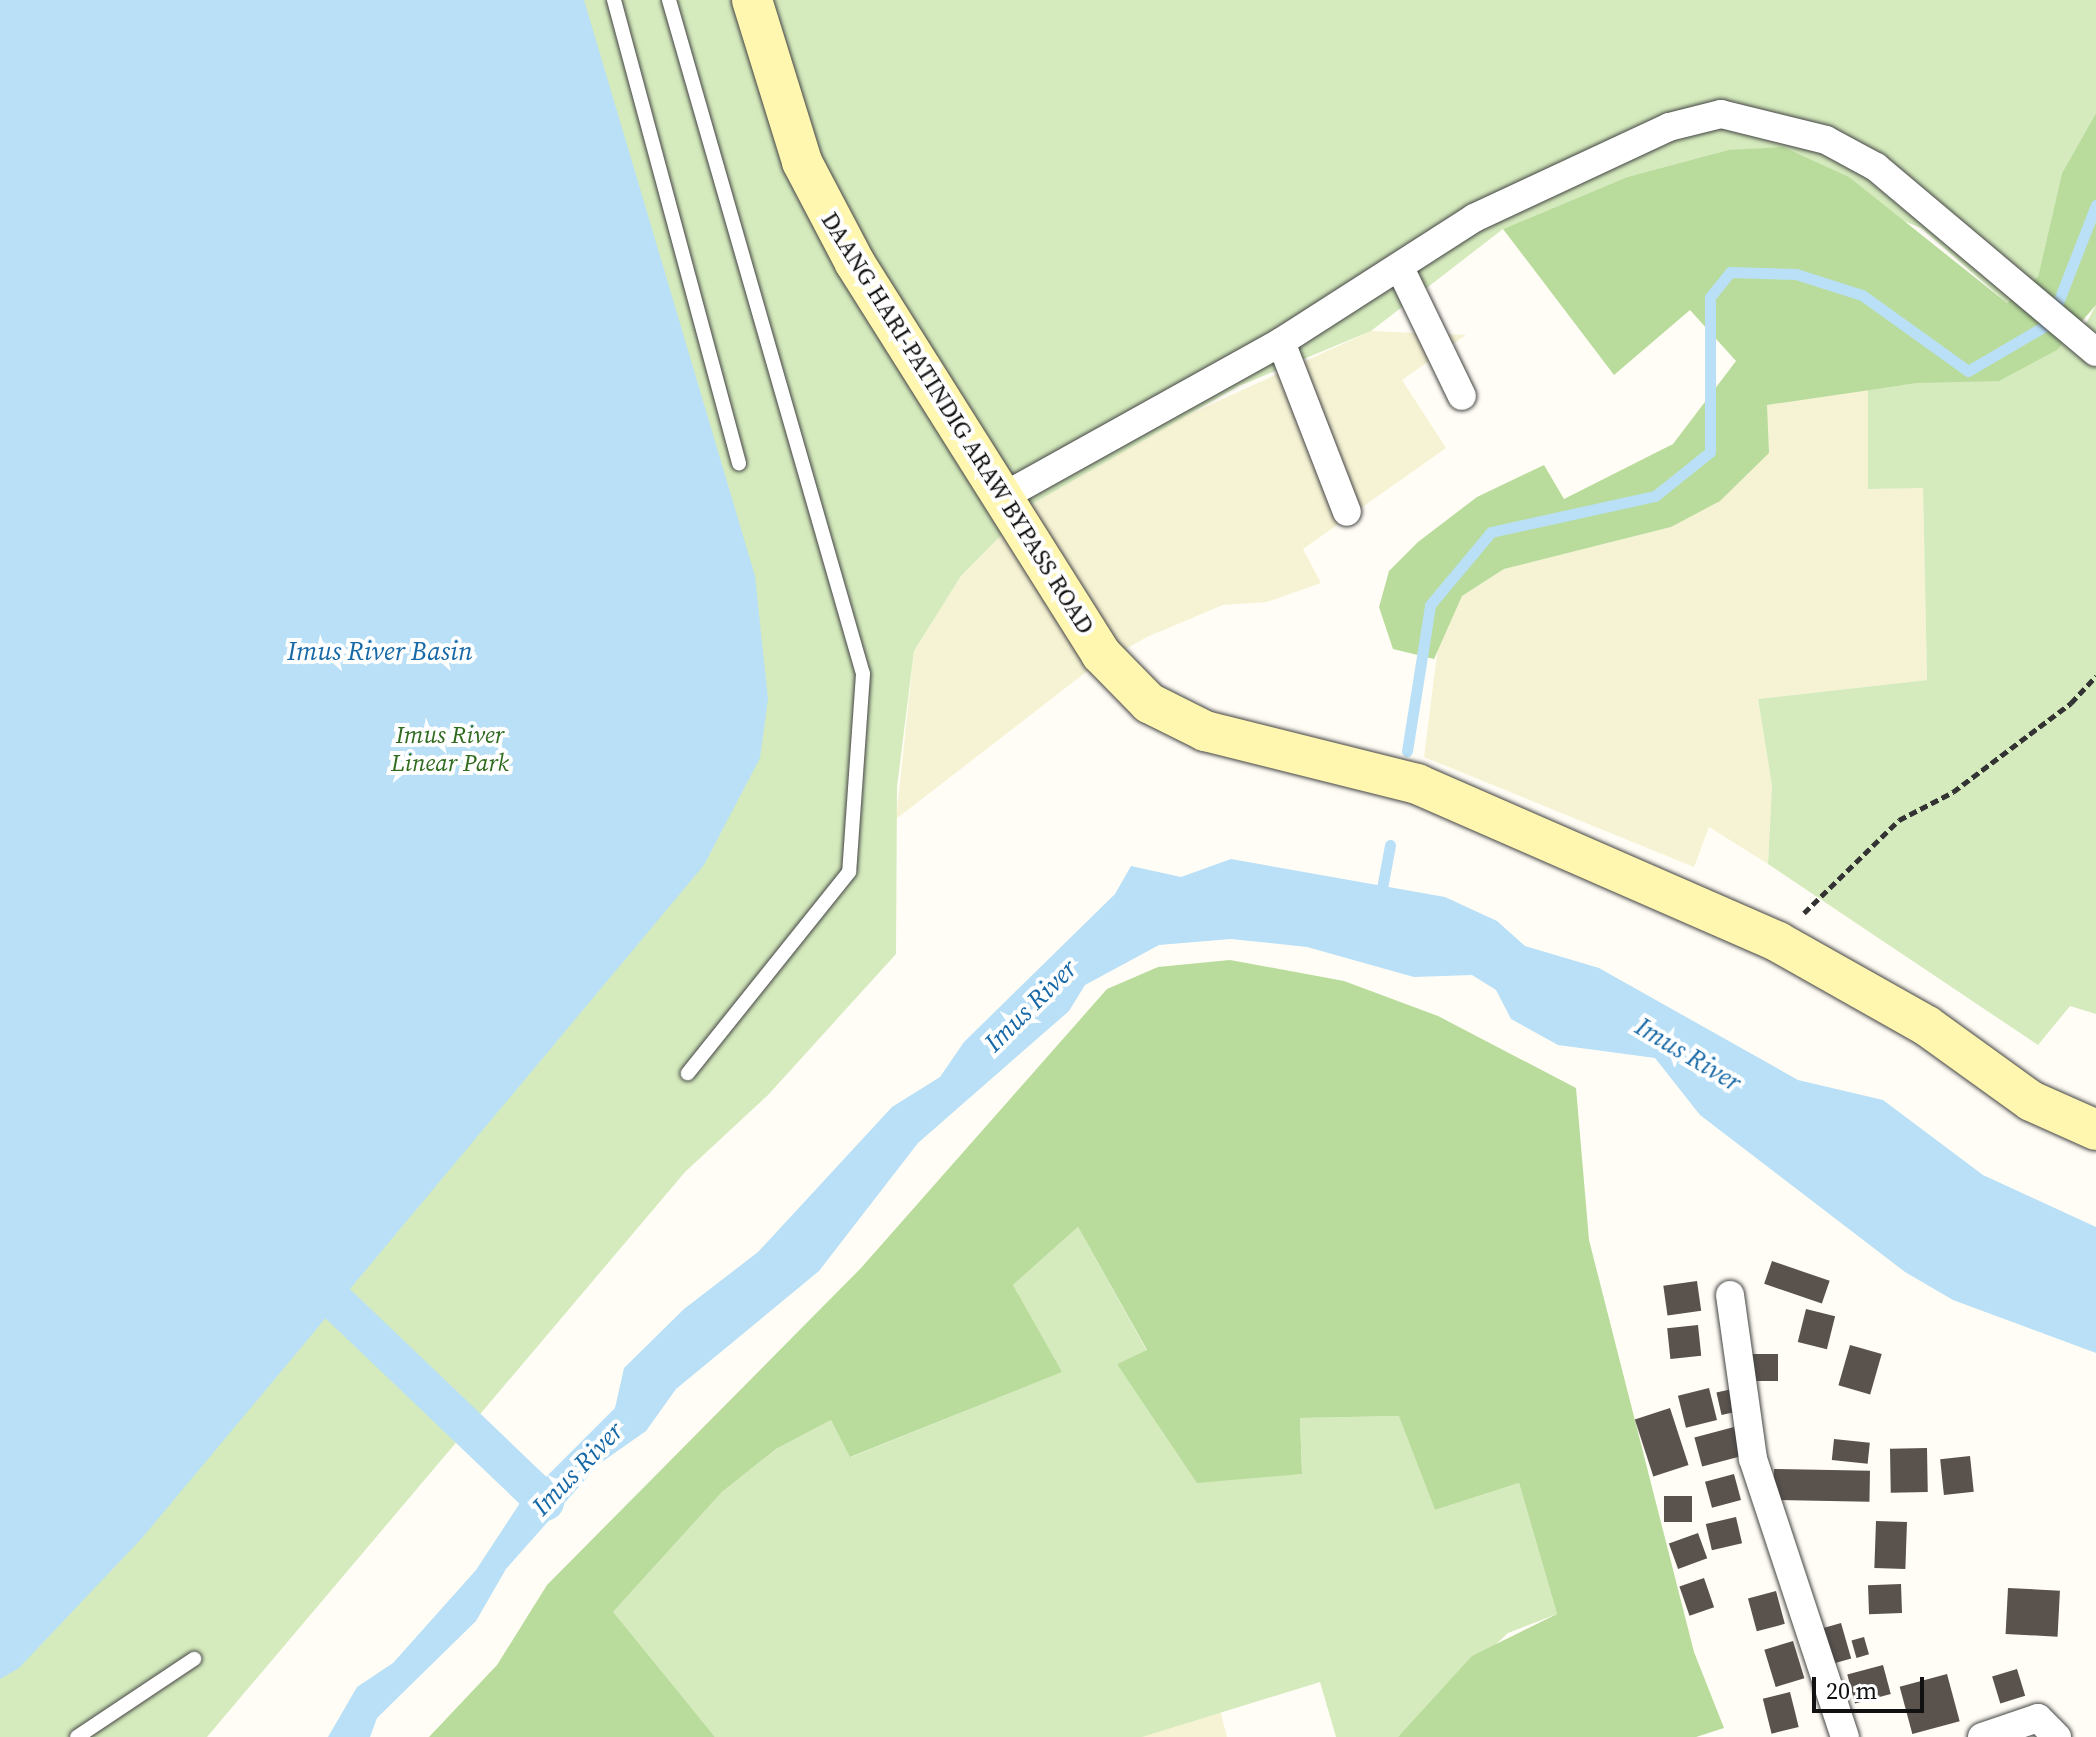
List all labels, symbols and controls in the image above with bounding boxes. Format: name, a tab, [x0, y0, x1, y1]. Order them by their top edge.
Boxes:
street label: DAANG HARI-PATINDIG ARAW BYPASS ROAD	[815, 206, 1101, 640]
water label: Imus River Basin	[287, 636, 473, 668]
park label: Imus River Linear Park	[391, 721, 509, 777]
water label: Imus River	[978, 953, 1084, 1059]
water label: Imus River	[1630, 1011, 1746, 1099]
water label: Imus River	[526, 1416, 630, 1522]
scale bar	[1816, 1661, 1928, 1711]
text: 20 m	[1826, 1674, 1877, 1707]

